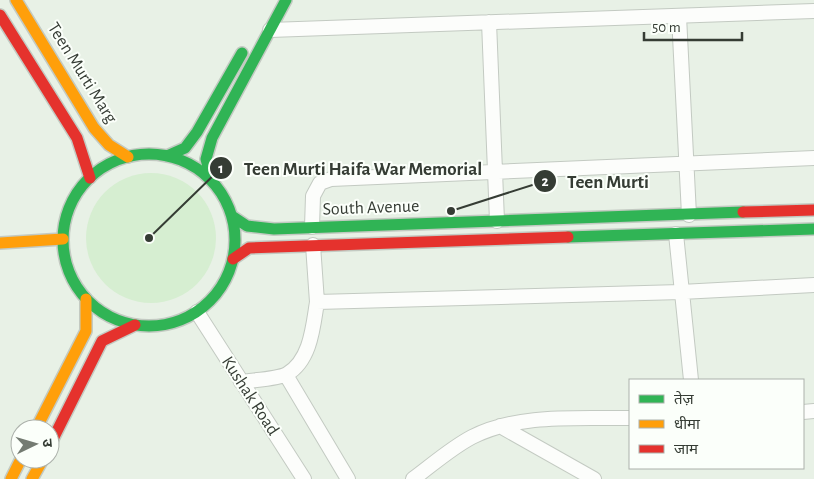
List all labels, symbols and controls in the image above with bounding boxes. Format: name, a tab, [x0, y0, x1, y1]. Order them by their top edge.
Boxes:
scale bar	[644, 10, 742, 42]
street label: Teen Murti Marg	[44, 19, 120, 127]
text: 50 m	[652, 20, 681, 35]
callout: Teen Murti Haifa War Memorial	[208, 151, 492, 185]
text: Teen Murti Haifa War Memorial	[244, 160, 482, 179]
text: 1	[218, 161, 224, 176]
callout: Teen Murti	[532, 164, 659, 198]
text: Teen Murti	[567, 173, 649, 192]
text: 2	[541, 174, 549, 189]
street label: South Avenue	[322, 197, 420, 219]
street label: Kushak Road	[218, 353, 282, 439]
legend	[629, 379, 804, 469]
text: तेज़	[674, 390, 695, 407]
text: धीमा	[674, 416, 701, 432]
north arrow	[10, 419, 60, 469]
text: उ	[40, 438, 54, 448]
text: जाम	[674, 442, 699, 457]

